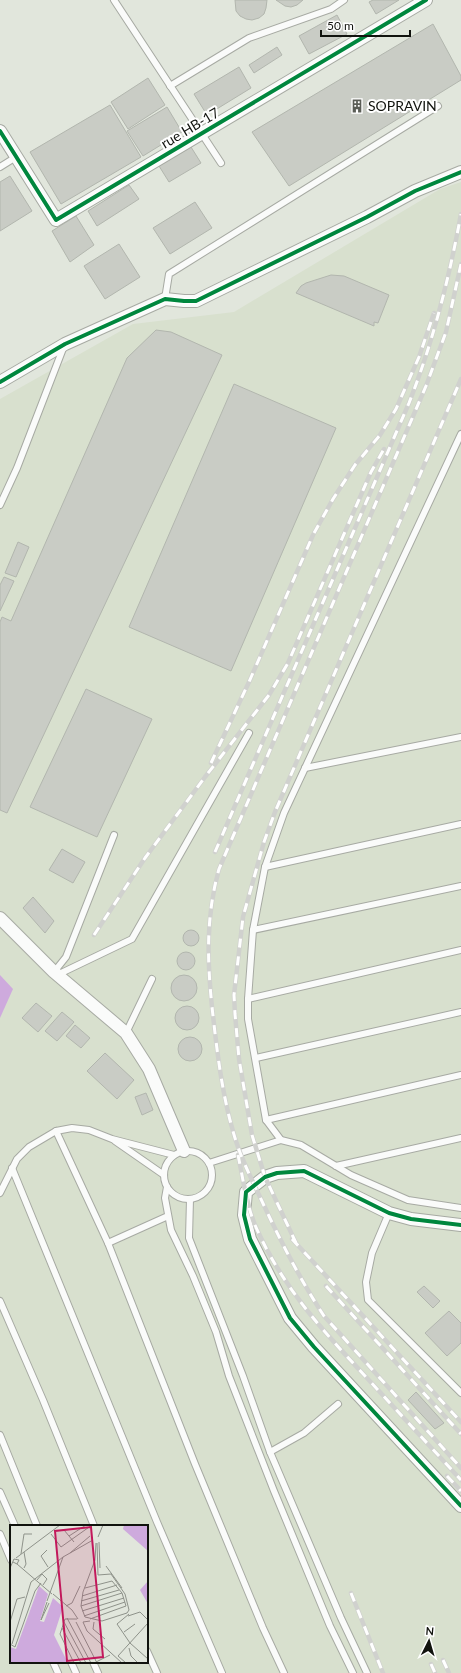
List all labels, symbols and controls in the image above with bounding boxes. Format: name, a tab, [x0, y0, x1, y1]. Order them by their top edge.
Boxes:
scale bar	[321, 12, 410, 38]
text: 50 m	[327, 18, 354, 33]
place label: SOPRAVIN	[368, 97, 437, 114]
building icon: SOPRAVIN	[349, 98, 365, 114]
street label: rue HB-17	[157, 104, 222, 152]
inset map	[10, 1525, 148, 1663]
north arrow	[409, 1621, 449, 1661]
text: N	[425, 1624, 435, 1637]

